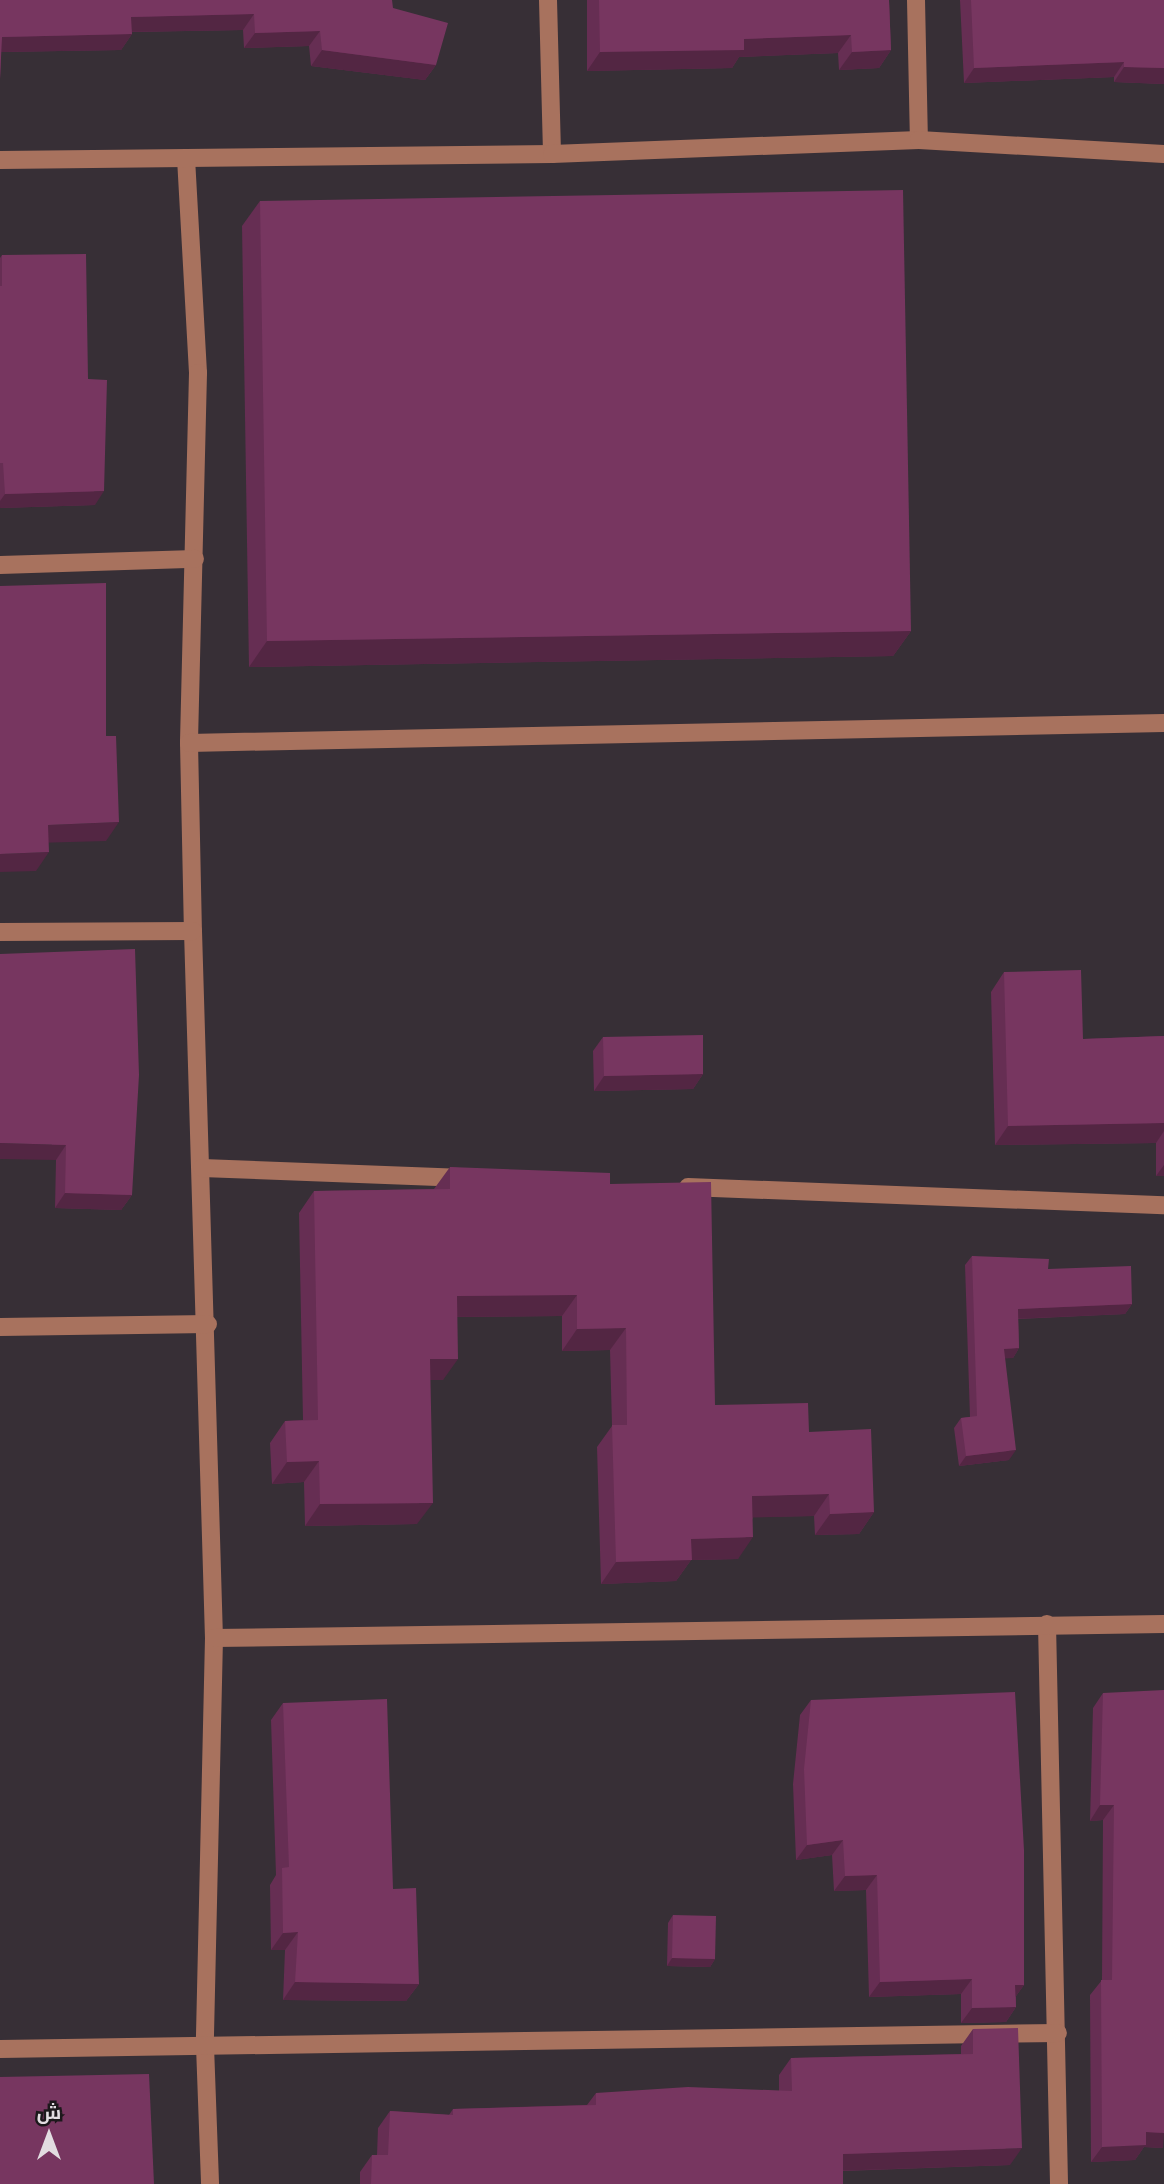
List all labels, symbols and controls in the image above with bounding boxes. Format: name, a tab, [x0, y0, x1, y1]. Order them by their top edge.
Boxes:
north arrow	[14, 2100, 84, 2170]
text: ش	[37, 2104, 61, 2123]

